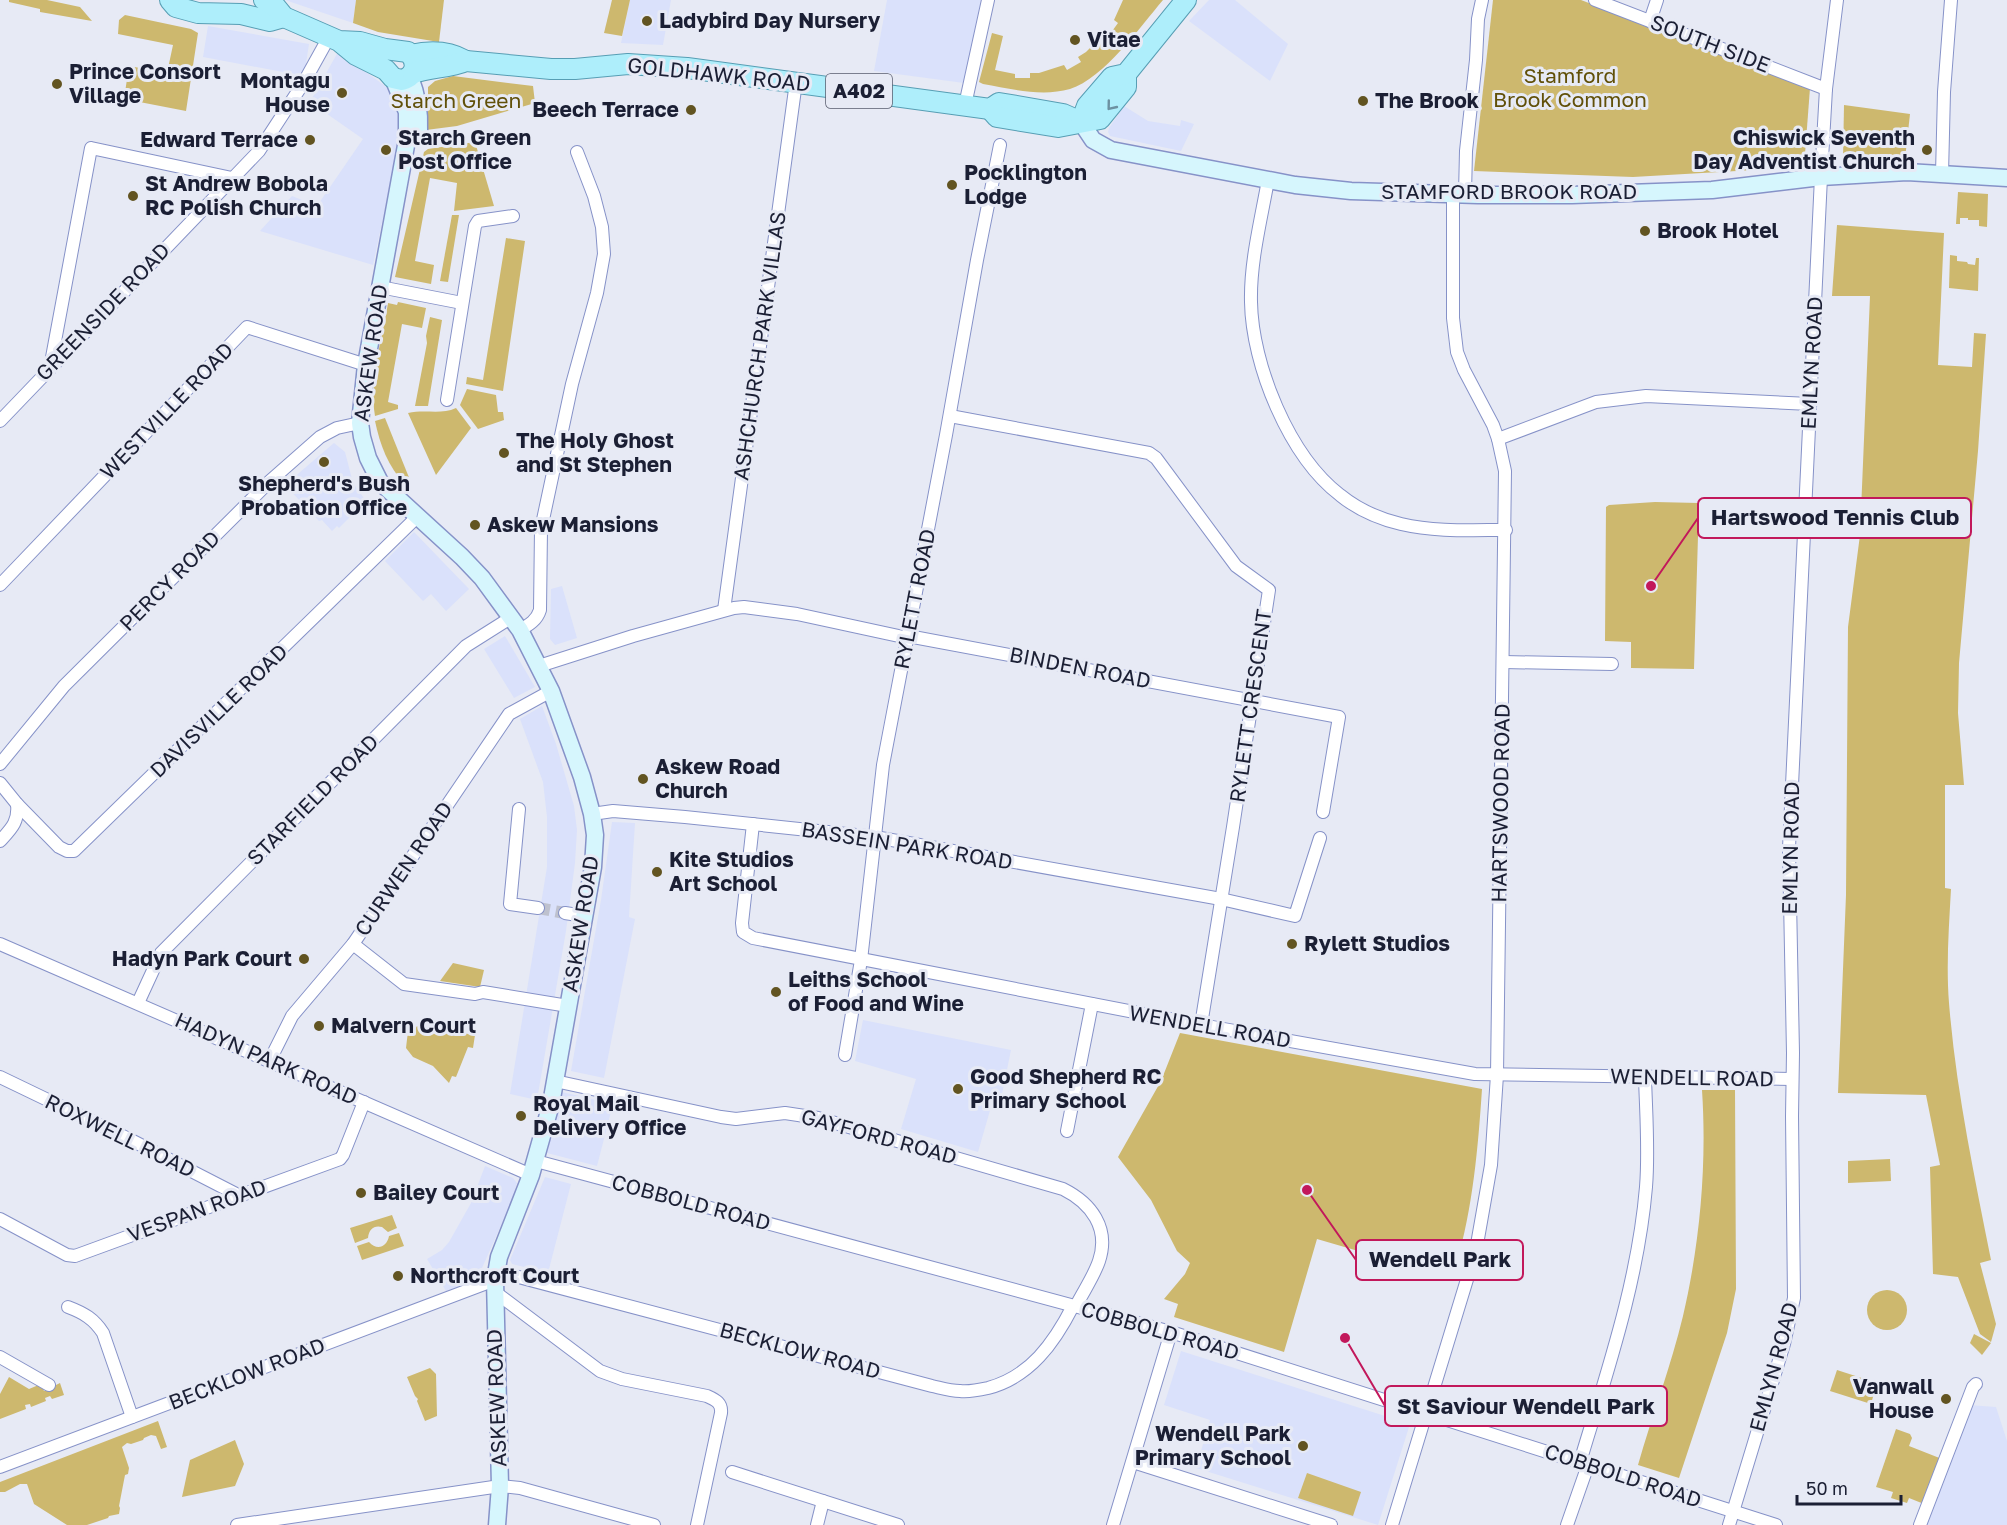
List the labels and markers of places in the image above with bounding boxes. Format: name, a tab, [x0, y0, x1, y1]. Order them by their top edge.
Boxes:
place label: Ladybird Day Nursery	[659, 7, 881, 33]
marker: Ladybird Day Nursery	[640, 14, 654, 28]
place label: Vitae	[1087, 26, 1141, 52]
marker: Vitae	[1068, 33, 1082, 47]
place label: Prince Consort Village	[69, 58, 221, 108]
place label: Montagu House	[240, 67, 330, 117]
marker: Prince Consort Village	[50, 77, 64, 91]
marker: Montagu House	[335, 86, 349, 100]
place label: The Brook	[1375, 87, 1479, 113]
marker: The Brook	[1356, 94, 1370, 108]
place label: Beech Terrace	[532, 96, 679, 122]
marker: Beech Terrace	[684, 103, 698, 117]
place label: Starch Green Post Office	[398, 124, 531, 174]
place label: Chiswick Seventh Day Adventist Church	[1693, 124, 1915, 174]
place label: Edward Terrace	[140, 126, 298, 152]
marker: Edward Terrace	[303, 133, 317, 147]
marker: Starch Green Post Office	[379, 143, 393, 157]
marker: Chiswick Seventh Day Adventist Church	[1920, 143, 1934, 157]
place label: Pocklington Lodge	[964, 159, 1087, 209]
place label: St Andrew Bobola RC Polish Church	[145, 170, 328, 220]
marker: Pocklington Lodge	[945, 178, 959, 192]
marker: St Andrew Bobola RC Polish Church	[126, 189, 140, 203]
place label: Brook Hotel	[1657, 217, 1779, 243]
marker: Brook Hotel	[1638, 224, 1652, 238]
place label: The Holy Ghost and St Stephen	[516, 427, 674, 477]
marker: The Holy Ghost and St Stephen	[497, 446, 511, 460]
marker: Shepherd's Bush Probation Office	[317, 455, 331, 469]
place label: Shepherd's Bush Probation Office	[238, 470, 410, 520]
callout: Hartswood Tennis Club	[1698, 498, 1971, 538]
place label: Askew Mansions	[487, 511, 659, 537]
marker: Askew Mansions	[468, 518, 482, 532]
place label: Askew Road Church	[655, 753, 780, 803]
marker: Askew Road Church	[636, 772, 650, 786]
place label: Kite Studios Art School	[669, 846, 794, 896]
marker: Kite Studios Art School	[650, 865, 664, 879]
place label: Rylett Studios	[1304, 930, 1450, 956]
marker: Rylett Studios	[1285, 937, 1299, 951]
place label: Hadyn Park Court	[112, 945, 292, 971]
marker: Hadyn Park Court	[297, 952, 311, 966]
place label: Leiths School of Food and Wine	[788, 966, 964, 1016]
marker: Leiths School of Food and Wine	[769, 985, 783, 999]
place label: Malvern Court	[331, 1012, 476, 1038]
marker: Malvern Court	[312, 1019, 326, 1033]
place label: Good Shepherd RC Primary School	[970, 1063, 1162, 1113]
marker: Good Shepherd RC Primary School	[951, 1082, 965, 1096]
place label: Royal Mail Delivery Office	[533, 1090, 686, 1140]
marker: Royal Mail Delivery Office	[514, 1109, 528, 1123]
place label: Bailey Court	[373, 1179, 500, 1205]
marker: Bailey Court	[354, 1186, 368, 1200]
callout: Wendell Park	[1356, 1240, 1523, 1280]
place label: Northcroft Court	[410, 1262, 579, 1288]
marker: Northcroft Court	[391, 1269, 405, 1283]
place label: Vanwall House	[1853, 1373, 1934, 1423]
callout: St Saviour Wendell Park	[1385, 1386, 1667, 1426]
marker: Vanwall House	[1939, 1392, 1953, 1406]
place label: Wendell Park Primary School	[1135, 1420, 1291, 1470]
marker: Wendell Park Primary School	[1296, 1439, 1310, 1453]

